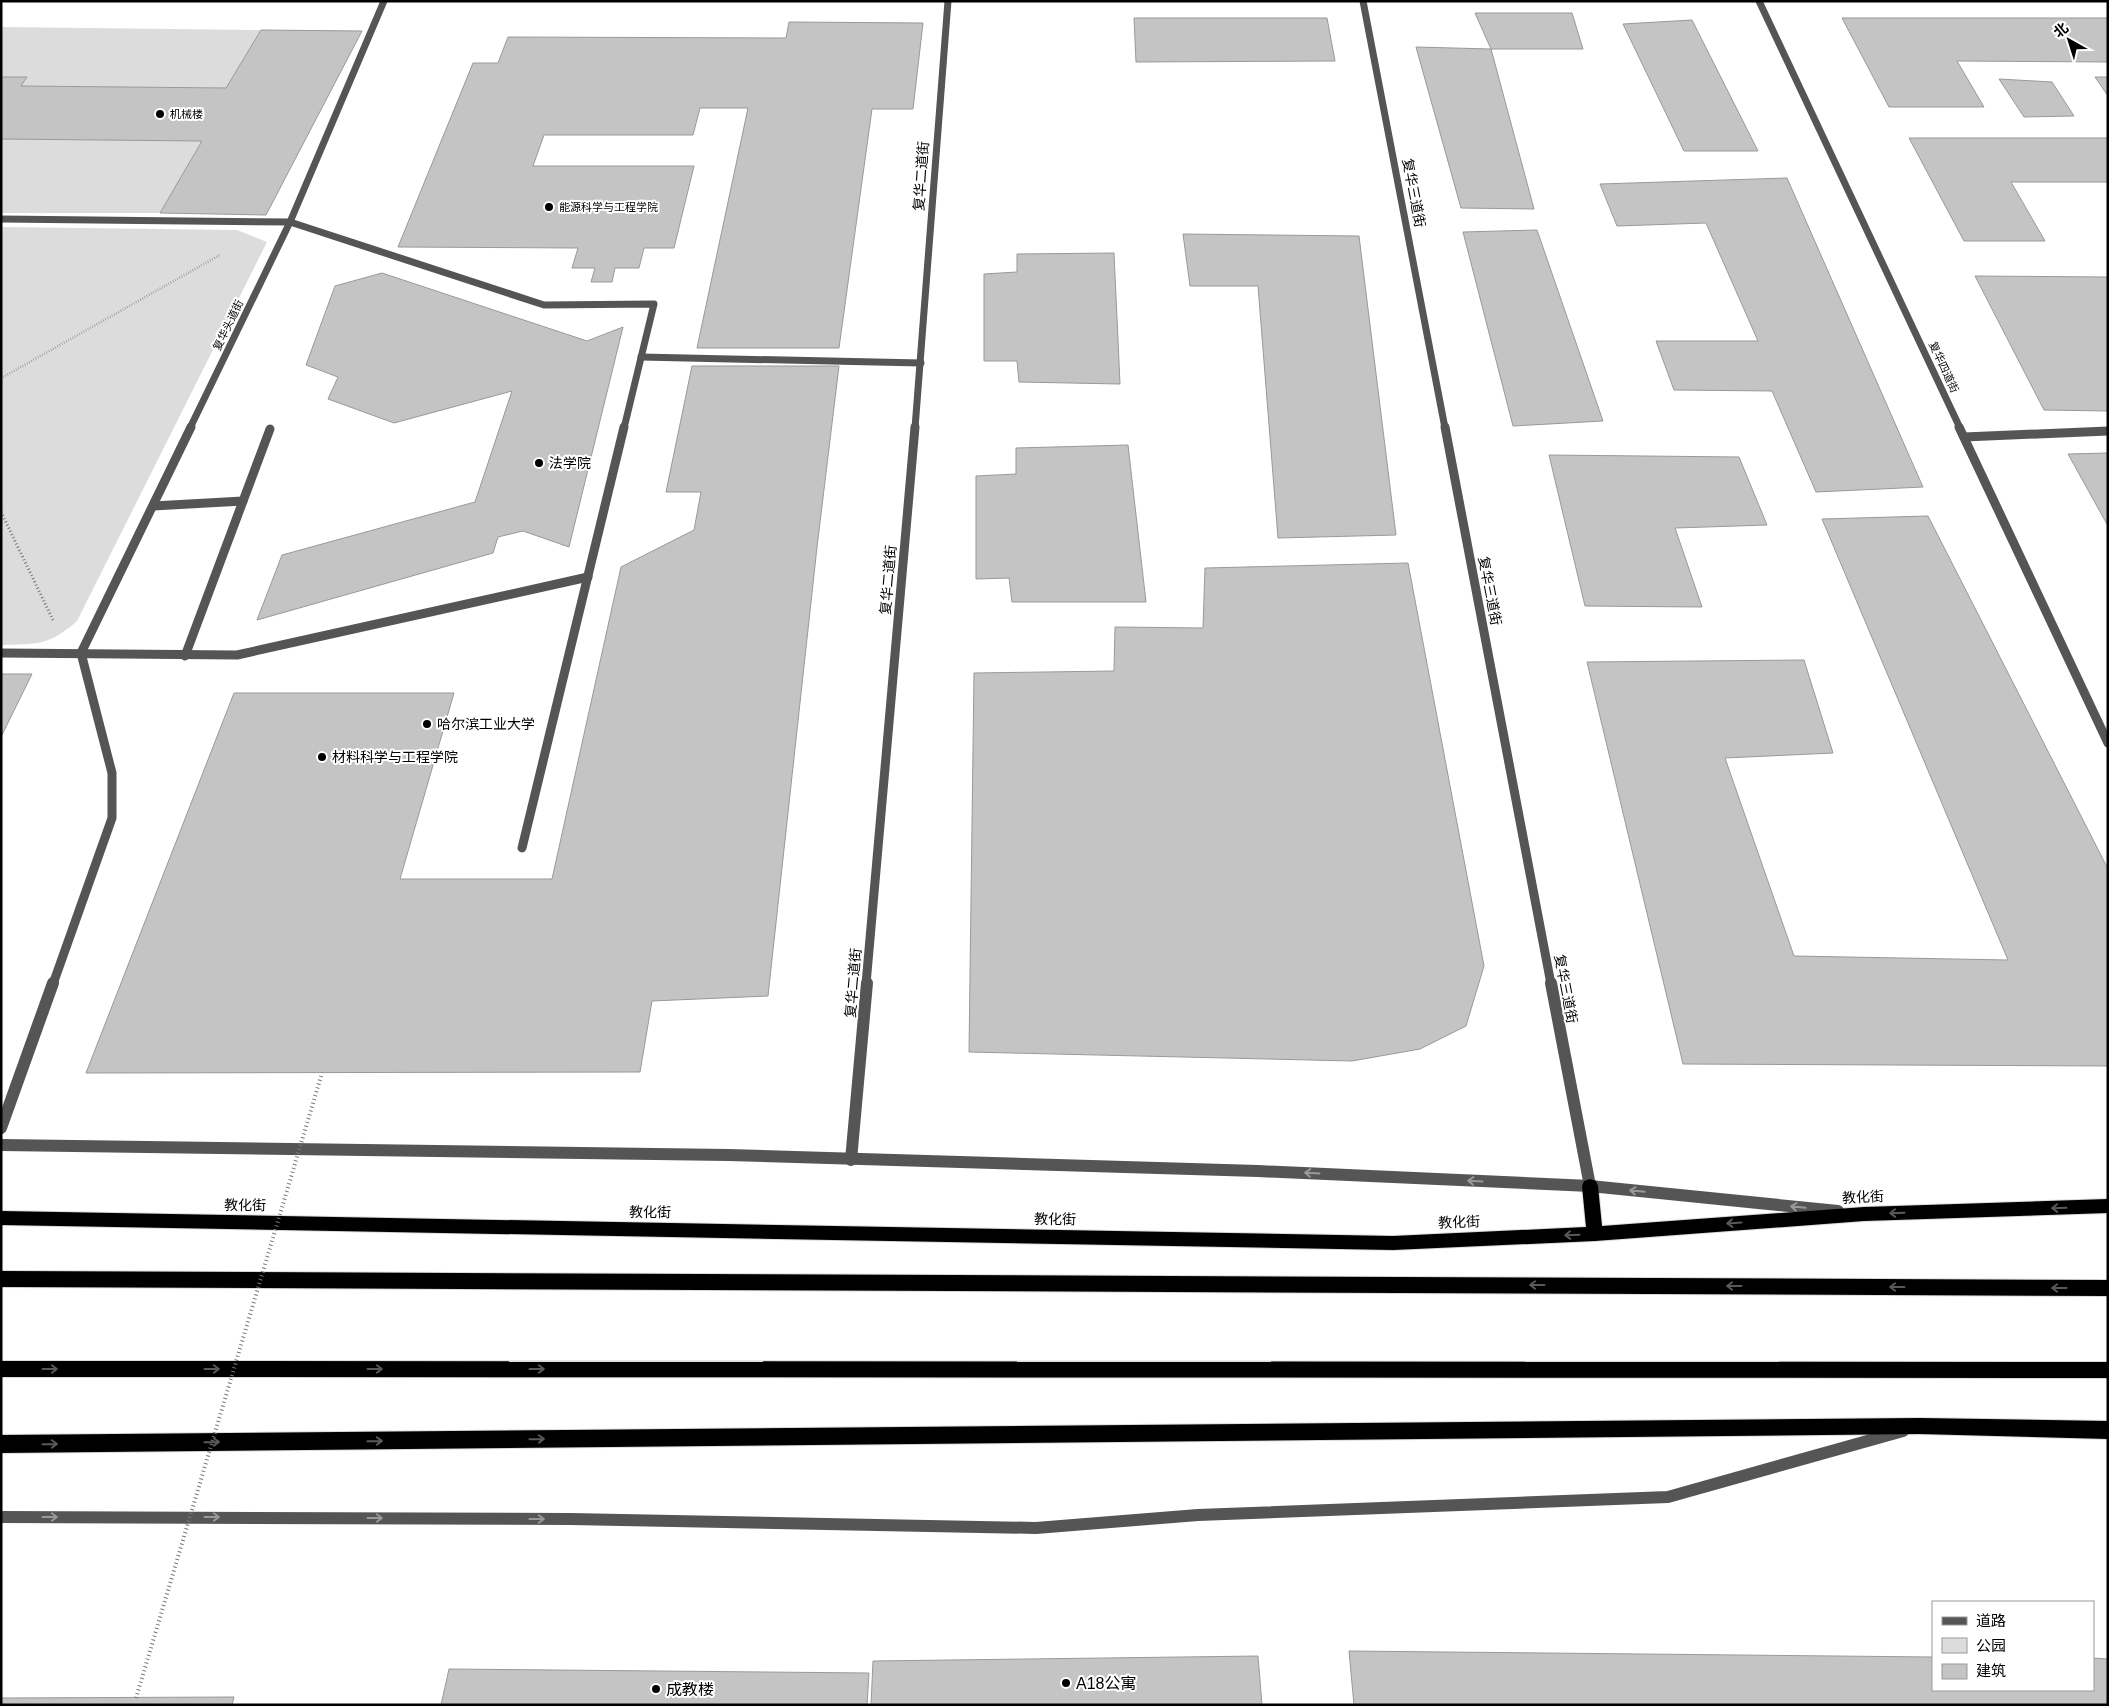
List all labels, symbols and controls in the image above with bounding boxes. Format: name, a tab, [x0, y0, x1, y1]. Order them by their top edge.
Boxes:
north arrow	[2044, 15, 2094, 65]
text: 北	[2050, 19, 2071, 41]
marker: 机械楼	[154, 108, 166, 120]
place label: 机械楼	[170, 108, 203, 120]
street label: 复华二道街	[911, 141, 931, 211]
street label: 复华三道街	[1399, 157, 1429, 229]
marker: 能源科学与工程学院	[543, 201, 555, 213]
place label: 能源科学与工程学院	[559, 201, 658, 213]
street label: 复华头道街	[211, 298, 245, 352]
street label: 复华四道街	[1927, 340, 1961, 394]
place label: 法学院	[549, 455, 591, 471]
marker: 法学院	[533, 457, 545, 469]
street label: 复华二道街	[877, 544, 899, 616]
street label: 复华三道街	[1475, 555, 1505, 627]
place label: 哈尔滨工业大学	[437, 716, 535, 732]
marker: 哈尔滨工业大学	[421, 718, 433, 730]
place label: 材料科学与工程学院	[332, 749, 458, 765]
marker: 材料科学与工程学院	[316, 751, 328, 763]
street label: 复华二道街	[842, 947, 864, 1019]
street label: 复华三道街	[1551, 953, 1581, 1025]
one-way arrow	[1305, 1169, 1321, 1178]
one-way arrow	[1467, 1176, 1483, 1185]
one-way arrow	[1629, 1186, 1645, 1195]
street label: 教化街	[1842, 1188, 1884, 1206]
street label: 教化街	[224, 1197, 266, 1213]
one-way arrow	[1791, 1202, 1807, 1212]
one-way arrow	[2051, 1203, 2067, 1212]
street label: 教化街	[629, 1204, 671, 1220]
one-way arrow	[1889, 1208, 1905, 1217]
street label: 教化街	[1034, 1211, 1076, 1227]
street label: 教化街	[1438, 1213, 1480, 1231]
one-way arrow	[1727, 1219, 1743, 1228]
one-way arrow	[1565, 1230, 1581, 1240]
one-way arrow	[1529, 1280, 1545, 1290]
one-way arrow	[1726, 1281, 1742, 1291]
one-way arrow	[1889, 1282, 1905, 1292]
one-way arrow	[2051, 1283, 2068, 1293]
one-way arrow	[42, 1364, 58, 1374]
one-way arrow	[204, 1364, 220, 1374]
one-way arrow	[366, 1364, 383, 1374]
one-way arrow	[529, 1364, 545, 1374]
one-way arrow	[529, 1434, 545, 1444]
one-way arrow	[366, 1436, 383, 1446]
one-way arrow	[204, 1437, 220, 1447]
one-way arrow	[42, 1439, 58, 1449]
one-way arrow	[42, 1512, 58, 1522]
one-way arrow	[204, 1512, 220, 1522]
one-way arrow	[367, 1513, 383, 1522]
one-way arrow	[529, 1514, 545, 1524]
legend	[1932, 1601, 2094, 1691]
text: 道路	[1976, 1612, 2006, 1629]
text: 公园	[1976, 1637, 2006, 1654]
text: 建筑	[1976, 1662, 2006, 1679]
place label: A18公寓	[1076, 1675, 1136, 1692]
marker: A18公寓	[1060, 1677, 1072, 1689]
place label: 成教楼	[666, 1681, 714, 1698]
marker: 成教楼	[650, 1683, 662, 1695]

